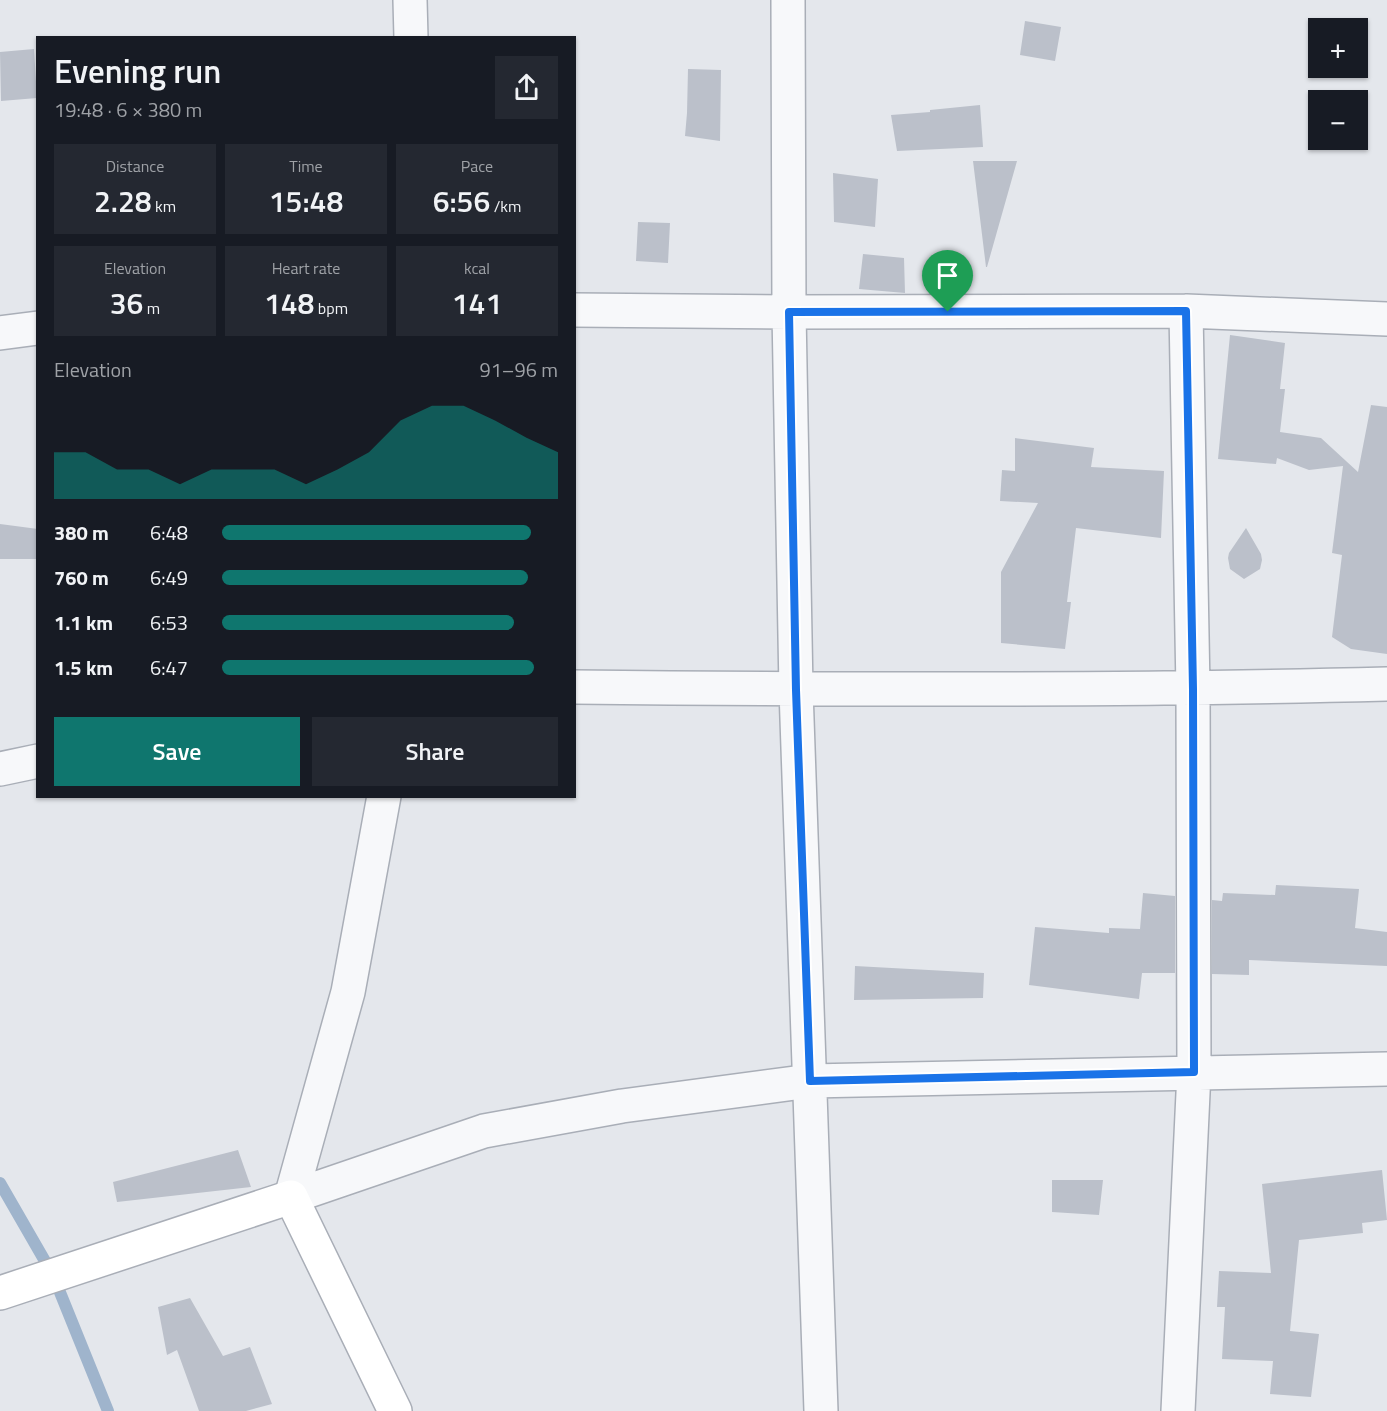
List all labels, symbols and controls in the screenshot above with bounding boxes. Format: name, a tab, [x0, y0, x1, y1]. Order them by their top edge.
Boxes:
map controls	[1308, 18, 1368, 150]
button: +	[1308, 18, 1368, 78]
text: Evening run	[54, 46, 221, 96]
button: share	[495, 56, 558, 119]
button: −	[1308, 90, 1368, 150]
text: 19:48 · 6 × 380 m	[54, 94, 202, 125]
text: Distance	[106, 154, 164, 178]
text: Time	[289, 154, 323, 178]
text: Pace	[461, 154, 493, 178]
text: 2.28	[94, 178, 152, 224]
text: 15:48	[269, 178, 343, 224]
text: 6:56	[433, 178, 490, 224]
text: km	[152, 194, 176, 218]
text: /km	[490, 194, 521, 218]
pin	[922, 250, 973, 312]
text: Elevation	[104, 256, 166, 280]
text: Heart rate	[272, 256, 340, 280]
text: kcal	[464, 256, 490, 280]
icon: arrive	[931, 259, 964, 292]
text: 36	[110, 280, 143, 326]
text: 148	[264, 280, 314, 326]
text: 141	[452, 280, 502, 326]
text: m	[143, 296, 160, 320]
text: bpm	[314, 296, 348, 320]
text: Elevation	[54, 354, 132, 385]
text: 91–96 m	[479, 354, 558, 385]
text: 380 m	[54, 517, 109, 548]
text: 6:48	[150, 517, 188, 548]
text: 760 m	[54, 562, 109, 593]
text: 6:49	[150, 562, 188, 593]
text: 1.1 km	[54, 607, 113, 638]
text: 6:53	[150, 607, 188, 638]
text: 1.5 km	[54, 652, 113, 683]
text: 6:47	[150, 652, 188, 683]
button: Save	[54, 717, 300, 786]
button: Share	[312, 717, 558, 786]

